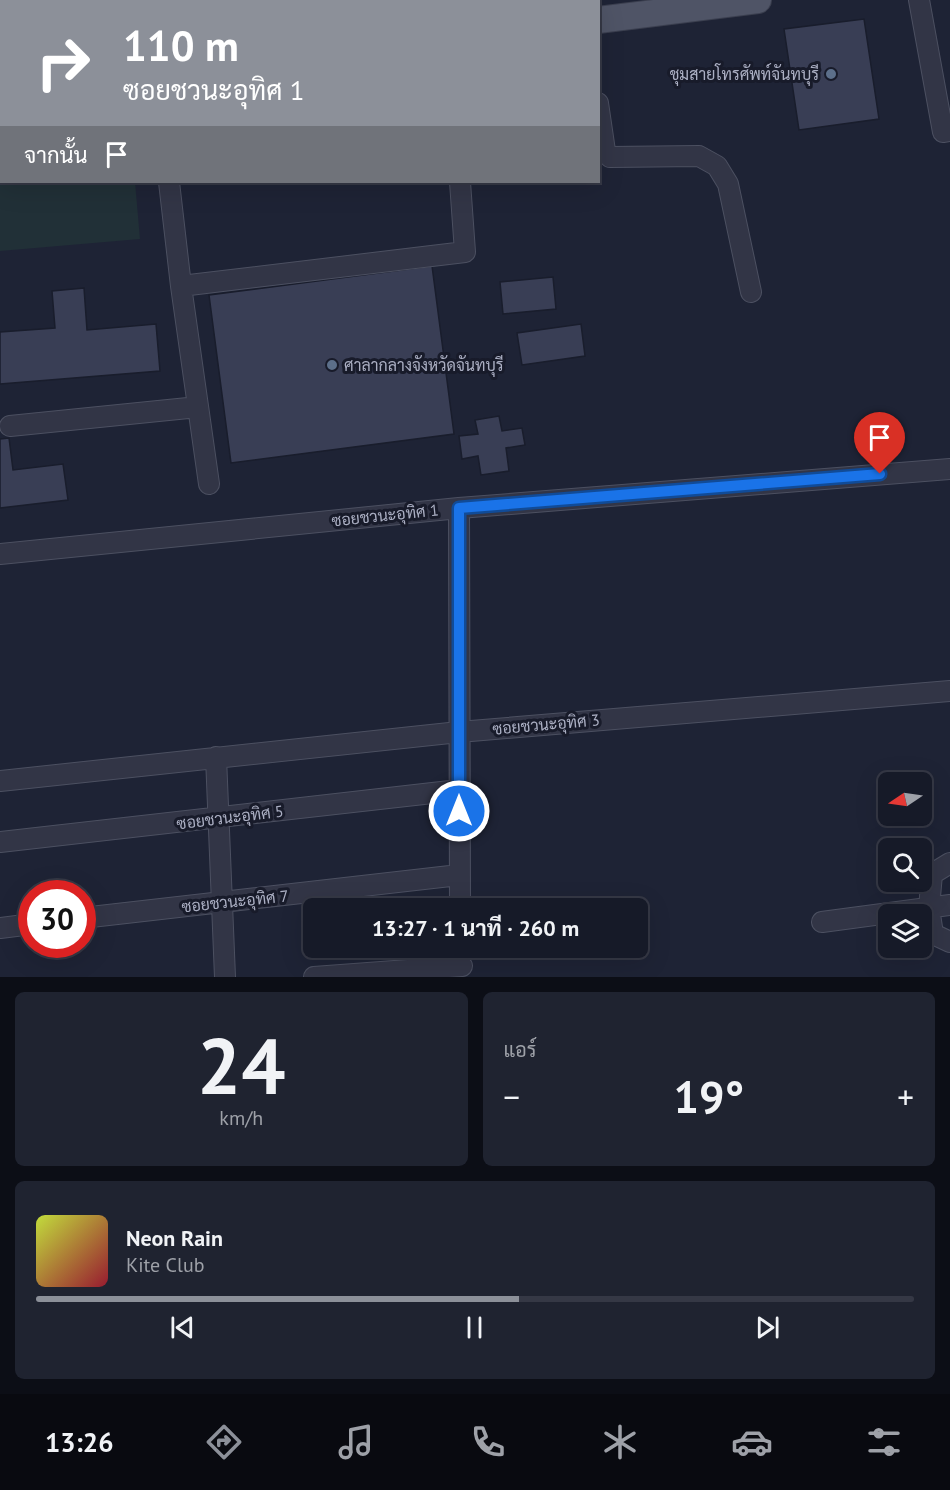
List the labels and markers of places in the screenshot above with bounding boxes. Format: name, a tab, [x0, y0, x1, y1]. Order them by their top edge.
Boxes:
place label: ชุมสายโทรศัพท์จันทบุรี	[670, 62, 819, 86]
marker: ชุมสายโทรศัพท์จันทบุรี	[824, 67, 838, 81]
place label: ศาลากลางจังหวัดจันทบุรี	[344, 354, 504, 377]
marker: ศาลากลางจังหวัดจันทบุรี	[325, 358, 339, 372]
pin	[854, 412, 905, 474]

